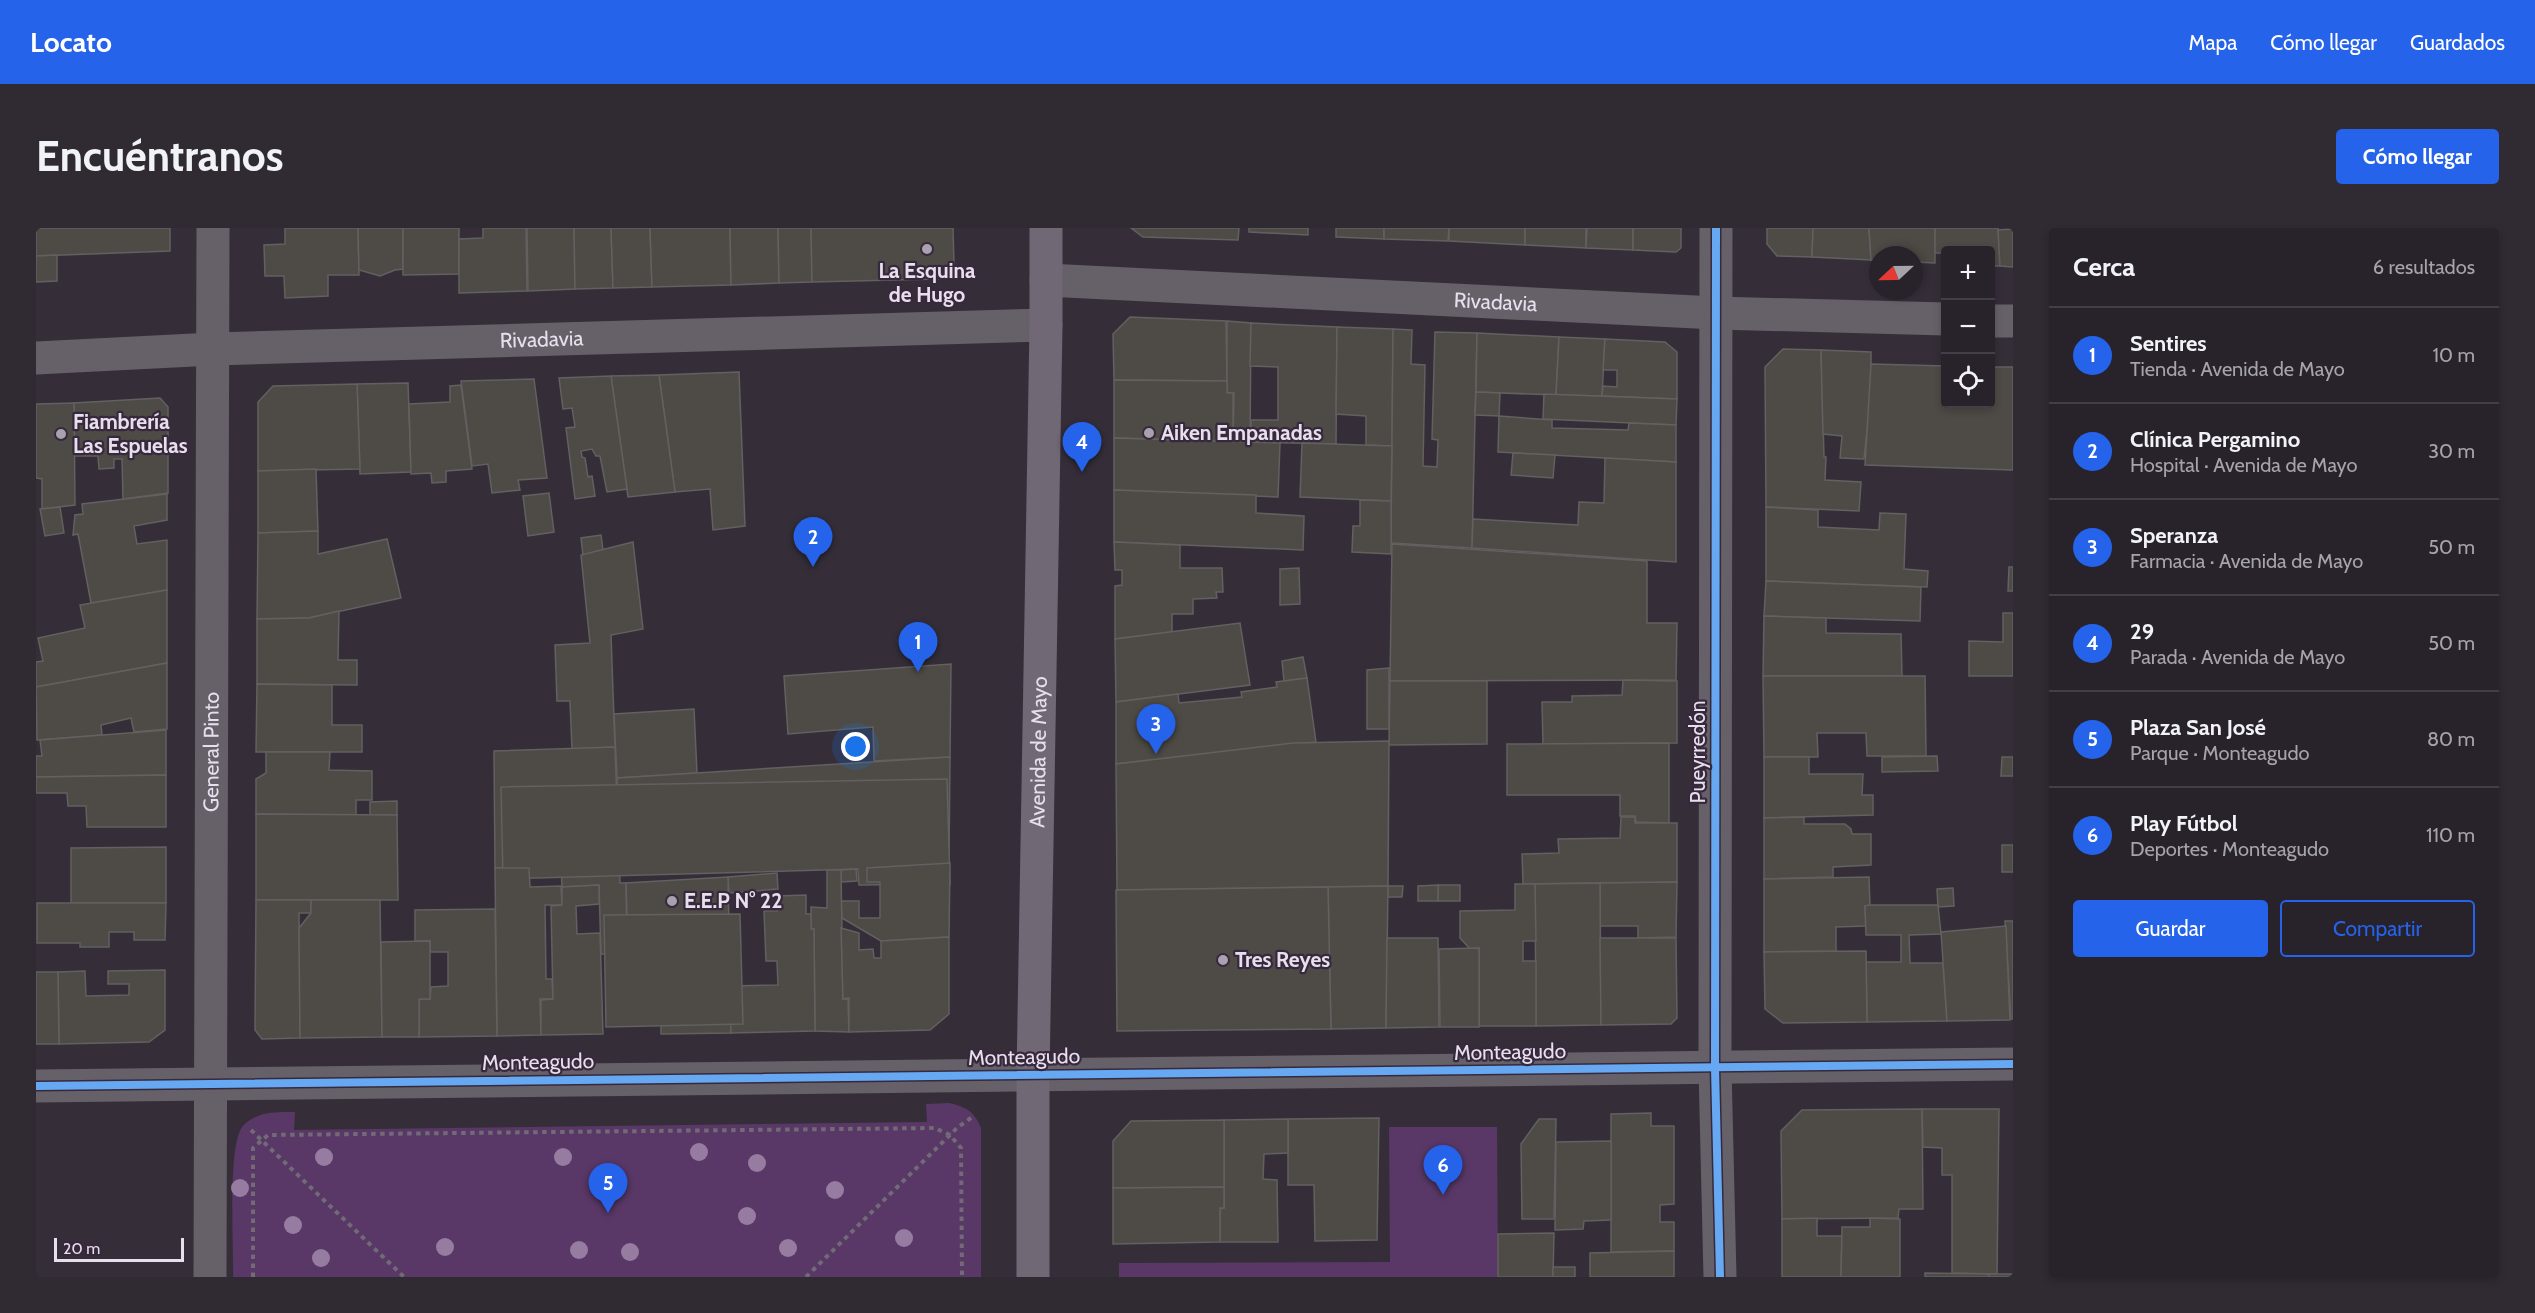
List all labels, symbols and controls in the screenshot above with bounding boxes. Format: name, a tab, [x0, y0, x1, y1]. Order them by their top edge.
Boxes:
text: Locato	[30, 25, 112, 59]
text: Mapa	[2189, 30, 2237, 55]
text: Cómo llegar	[2270, 30, 2377, 55]
text: Guardados	[2410, 30, 2505, 55]
button: Cómo llegar	[2336, 129, 2499, 184]
text: Encuéntranos	[36, 130, 284, 182]
marker: La Esquina de Hugo	[920, 242, 934, 256]
north arrow	[1869, 246, 1923, 300]
map controls	[1941, 246, 1995, 408]
button: +	[1941, 246, 1995, 300]
text: Cerca	[2073, 251, 2135, 283]
text: 6 resultados	[2373, 255, 2475, 279]
place label: La Esquina de Hugo	[878, 258, 976, 307]
street label: Rivadavia	[1453, 287, 1538, 316]
button: −	[1941, 300, 1995, 354]
street label: Rivadavia	[500, 325, 584, 353]
text: Sentires	[2130, 330, 2207, 357]
text: 1	[2089, 343, 2096, 367]
text: 10 m	[2432, 343, 2475, 367]
button: locate	[1941, 354, 1995, 408]
text: Tienda · Avenida de Mayo	[2130, 357, 2345, 381]
place label: Fiambrería Las Espuelas	[73, 409, 188, 458]
place label: Aiken Empanadas	[1161, 420, 1322, 445]
pin: 4	[1062, 422, 1102, 472]
marker: Aiken Empanadas	[1142, 426, 1156, 440]
text: Clínica Pergamino	[2130, 426, 2300, 453]
marker: Fiambrería Las Espuelas	[54, 427, 68, 441]
text: 2	[2087, 439, 2098, 463]
text: 30 m	[2428, 439, 2475, 463]
text: Hospital · Avenida de Mayo	[2130, 453, 2358, 477]
pin: 2	[794, 518, 832, 567]
text: Speranza	[2130, 522, 2218, 549]
text: 3	[2087, 535, 2098, 559]
text: 50 m	[2428, 535, 2475, 559]
text: Farmacia · Avenida de Mayo	[2130, 549, 2363, 573]
text: 29	[2130, 618, 2154, 645]
pin: 1	[898, 622, 938, 672]
text: 4	[2086, 631, 2099, 655]
text: 50 m	[2428, 631, 2475, 655]
text: Parada · Avenida de Mayo	[2130, 645, 2345, 669]
street label: Avenida de Mayo	[1024, 676, 1052, 828]
street label: General Pinto	[198, 692, 224, 812]
street label: Pueyrredón	[1685, 701, 1710, 803]
pin: 3	[1136, 704, 1176, 754]
text: Plaza San José	[2130, 714, 2266, 741]
text: 5	[2087, 727, 2098, 751]
text: 80 m	[2427, 727, 2475, 751]
your location	[841, 732, 870, 761]
text: Parque · Monteagudo	[2130, 741, 2310, 765]
text: Play Fútbol	[2130, 810, 2238, 837]
text: 6	[2087, 823, 2098, 847]
text: 110 m	[2426, 823, 2475, 847]
text: Deportes · Monteagudo	[2130, 837, 2329, 861]
place label: E.E.P N° 22	[684, 888, 782, 913]
marker: E.E.P N° 22	[665, 894, 679, 908]
button: Guardar	[2073, 900, 2268, 957]
button: Compartir	[2280, 900, 2475, 957]
place label: Tres Reyes	[1235, 947, 1330, 972]
marker: Tres Reyes	[1216, 953, 1230, 967]
street label: Monteagudo	[1454, 1038, 1566, 1065]
street label: Monteagudo	[968, 1043, 1080, 1070]
street label: Monteagudo	[482, 1048, 594, 1075]
pin: 6	[1424, 1146, 1462, 1195]
pin: 5	[588, 1164, 628, 1213]
scale bar	[54, 1235, 184, 1262]
text: 20 m	[63, 1239, 100, 1258]

